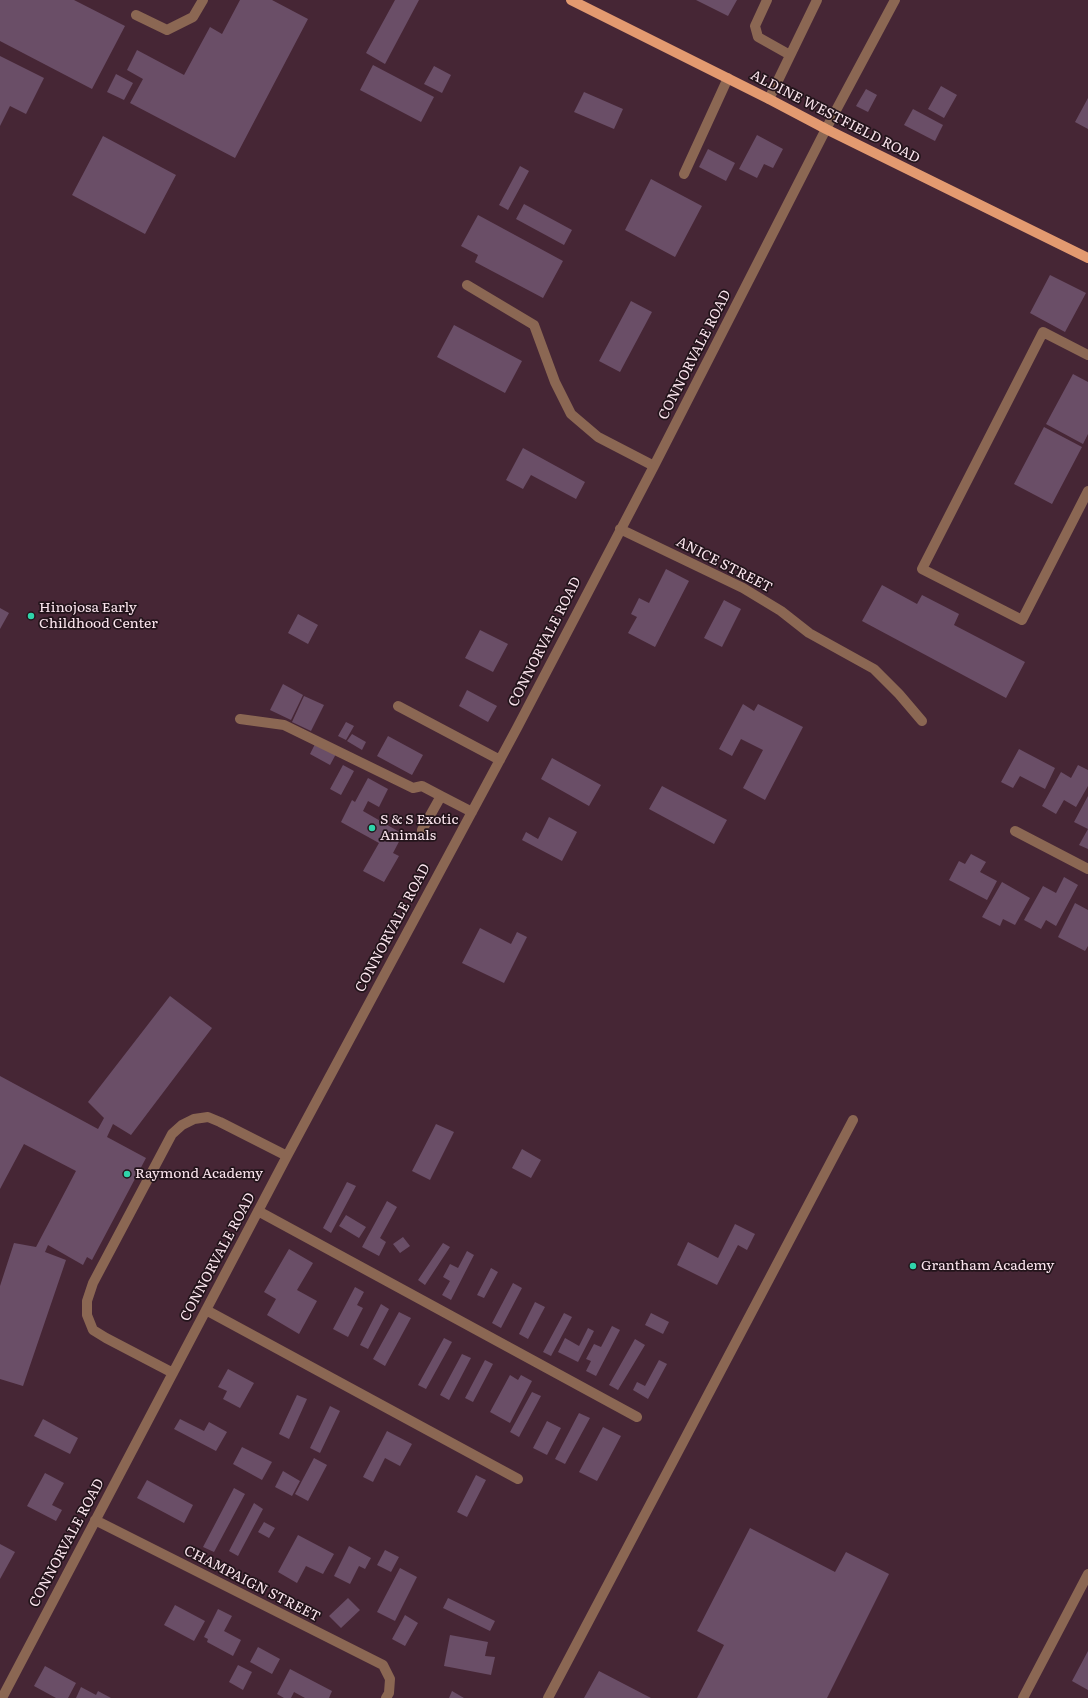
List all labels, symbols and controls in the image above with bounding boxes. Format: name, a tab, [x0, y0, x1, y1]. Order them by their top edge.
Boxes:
street label: ALDINE WESTFIELD ROAD	[747, 67, 923, 167]
street label: CONNORVALE ROAD	[655, 287, 735, 423]
street label: ANICE STREET	[673, 534, 775, 596]
street label: CONNORVALE ROAD	[505, 574, 585, 710]
place label: Hinojosa Early Childhood Center	[39, 600, 158, 632]
marker: Hinojosa Early Childhood Center	[26, 611, 36, 621]
place label: S & S Exotic Animals	[380, 812, 458, 844]
marker: S & S Exotic Animals	[367, 823, 377, 833]
street label: CONNORVALE ROAD	[352, 861, 434, 995]
place label: Raymond Academy	[135, 1166, 263, 1182]
marker: Raymond Academy	[122, 1169, 132, 1179]
street label: CONNORVALE ROAD	[177, 1190, 259, 1324]
place label: Grantham Academy	[921, 1258, 1054, 1274]
marker: Grantham Academy	[908, 1261, 918, 1271]
street label: CONNORVALE ROAD	[26, 1476, 108, 1610]
street label: CHAMPAIGN STREET	[181, 1542, 323, 1626]

